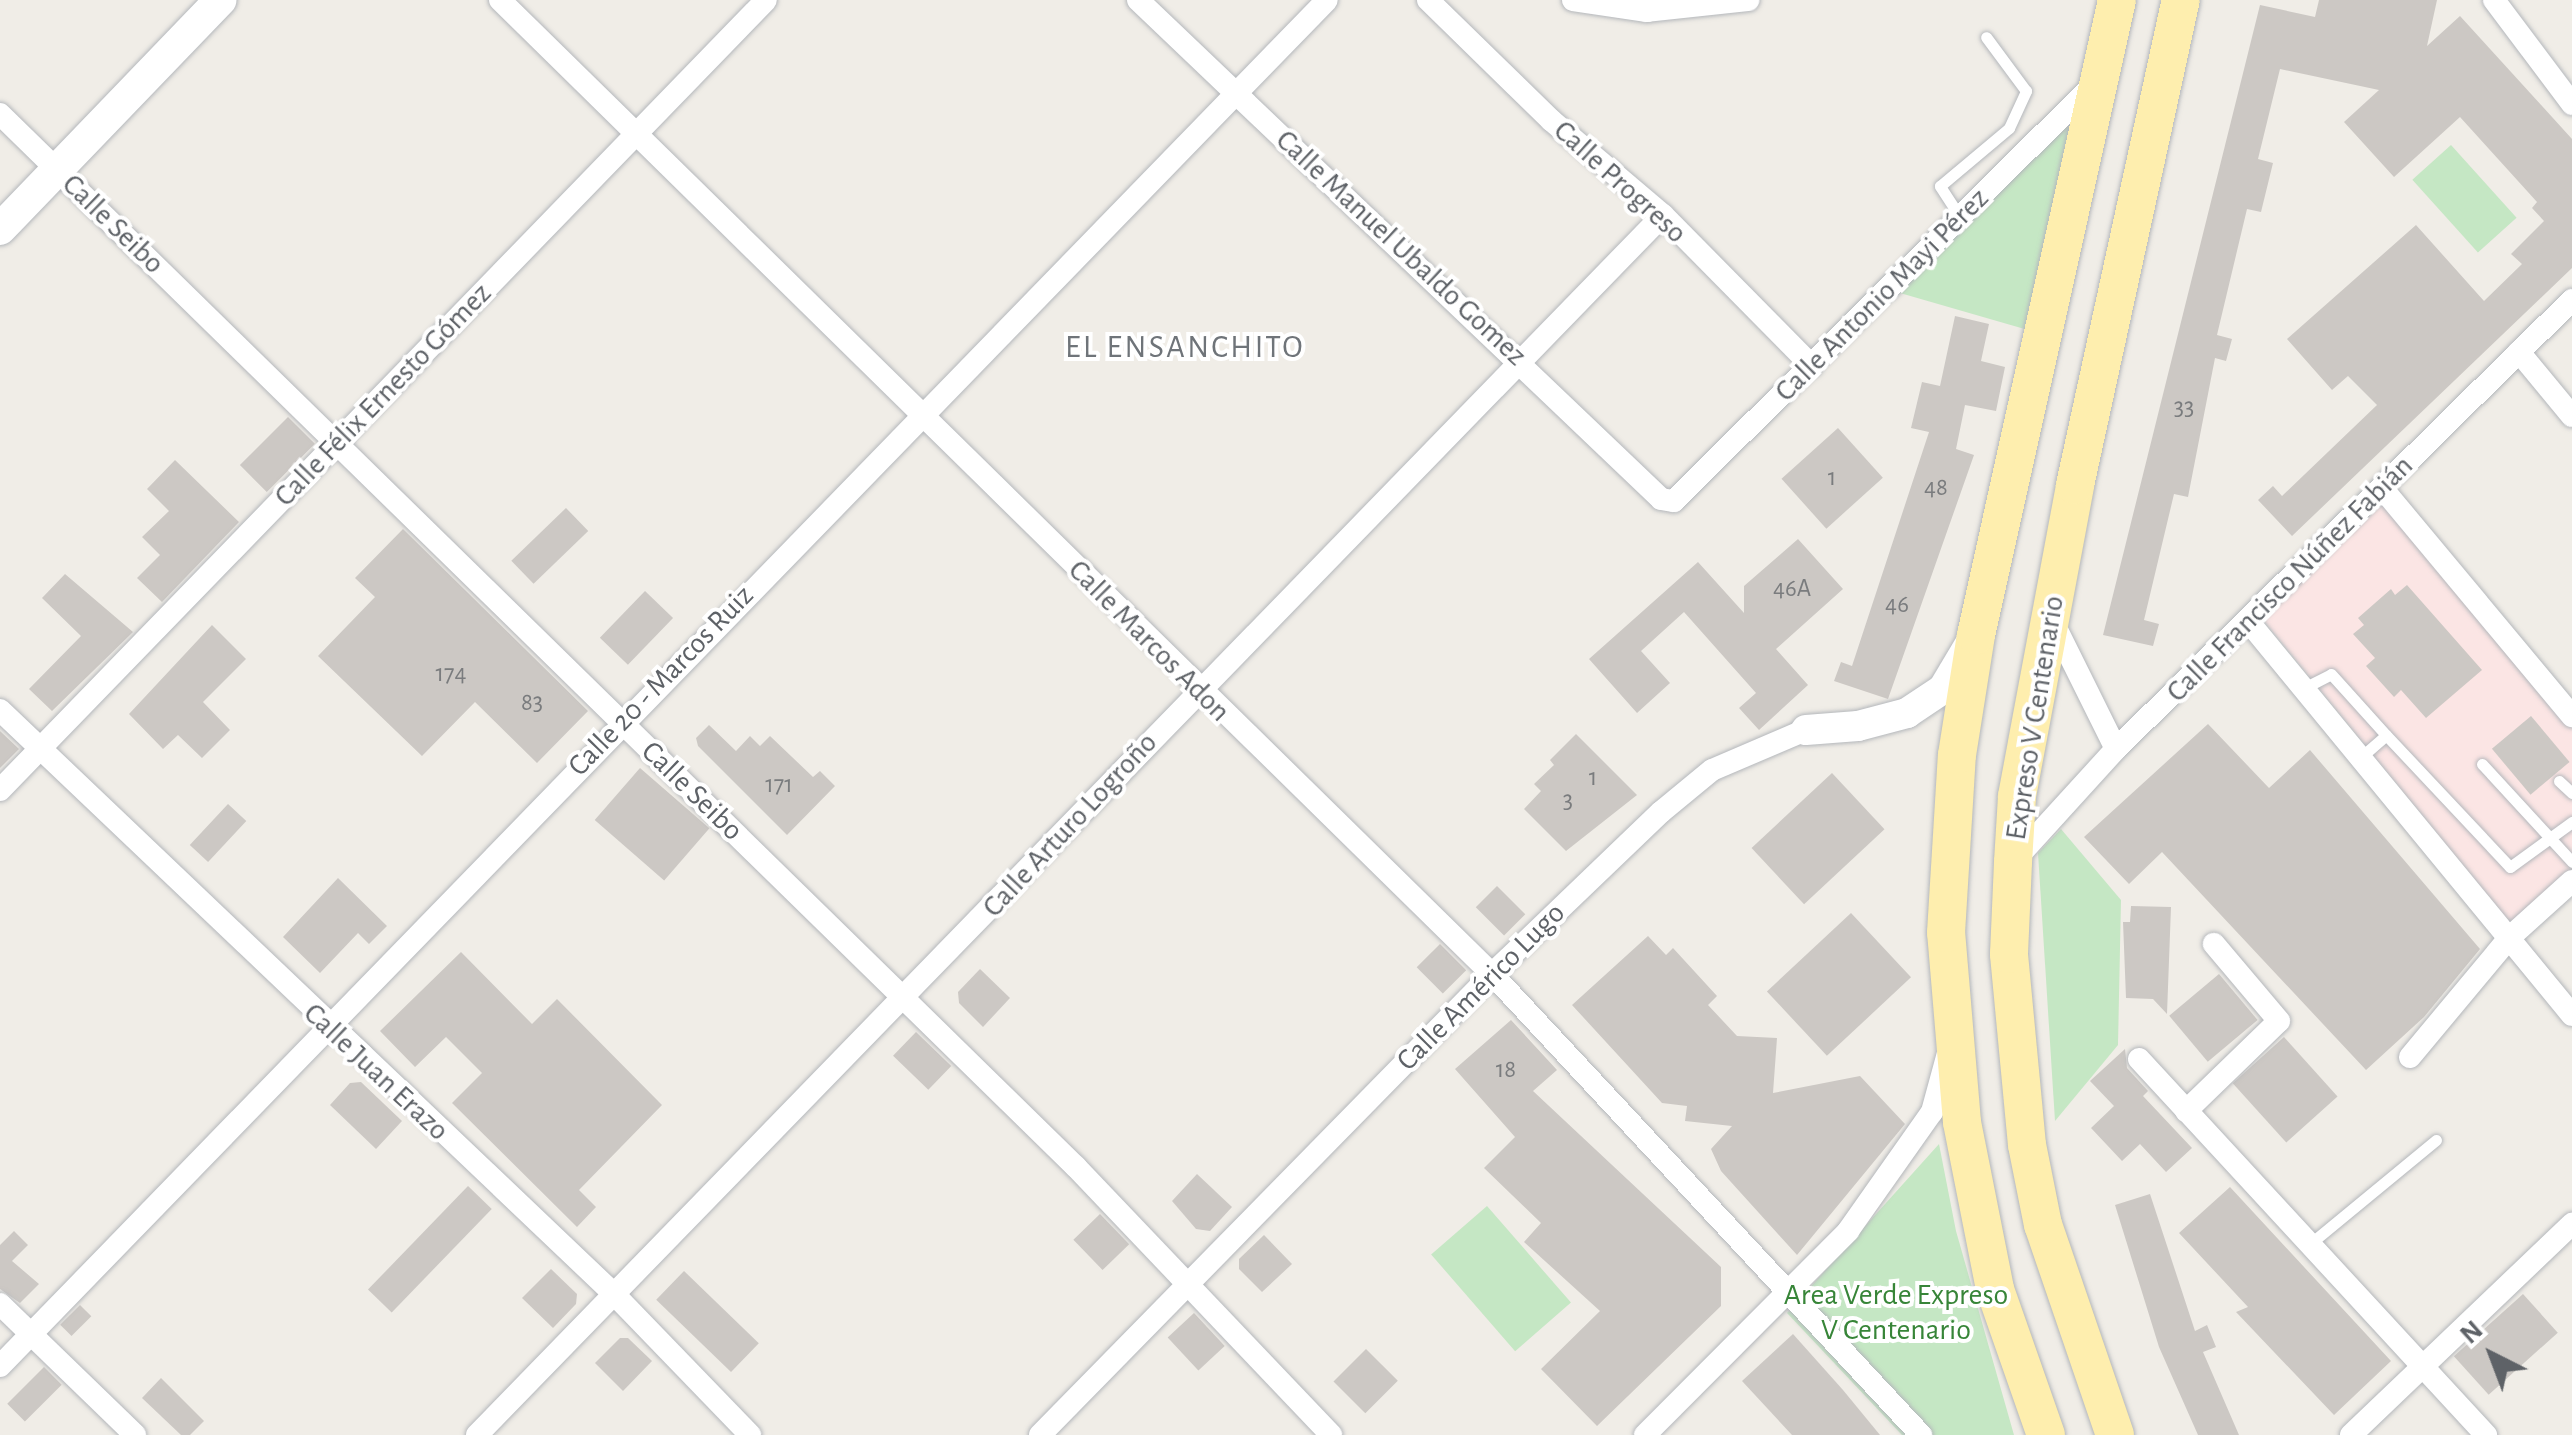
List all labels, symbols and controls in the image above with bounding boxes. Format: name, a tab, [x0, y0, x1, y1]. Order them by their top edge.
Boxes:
street label: Calle Progreso	[1546, 113, 1694, 251]
street label: Calle Manuel Ubaldo Gomez	[1268, 122, 1534, 374]
street label: Calle Seibo	[55, 167, 171, 281]
street label: Calle Antonio Mayi Pérez	[1768, 181, 1996, 409]
street label: Calle Félix Ernesto Gómez	[267, 276, 499, 514]
district label: EL ENSANCHITO	[1065, 328, 1305, 366]
house number: 33	[2174, 393, 2194, 423]
street label: Calle Francisco Núñez Fabián	[2159, 448, 2421, 710]
house number: 1	[1828, 463, 1836, 493]
house number: 48	[1924, 473, 1948, 503]
street label: Calle Marcos Adon	[1061, 553, 1237, 729]
house number: 46A	[1773, 574, 1811, 604]
street label: Calle 20 - Marcos Ruiz	[561, 578, 761, 784]
house number: 46	[1885, 590, 1909, 620]
street label: Expreso V Centenario	[1998, 593, 2072, 843]
house number: 174	[435, 659, 467, 689]
house number: 83	[521, 688, 543, 718]
street label: Calle Arturo Logroño	[975, 725, 1165, 925]
street label: Calle Seibo	[634, 734, 750, 848]
house number: 1	[1589, 763, 1597, 793]
house number: 171	[765, 770, 793, 800]
house number: 3	[1563, 786, 1573, 816]
street label: Calle Américo Lugo	[1389, 895, 1573, 1079]
street label: Calle Juan Erazo	[296, 996, 456, 1148]
house number: 18	[1496, 1055, 1516, 1085]
park label: Area Verde Expreso V Centenario	[1784, 1277, 2008, 1348]
north arrow	[2442, 1305, 2542, 1405]
text: N	[2455, 1316, 2489, 1350]

